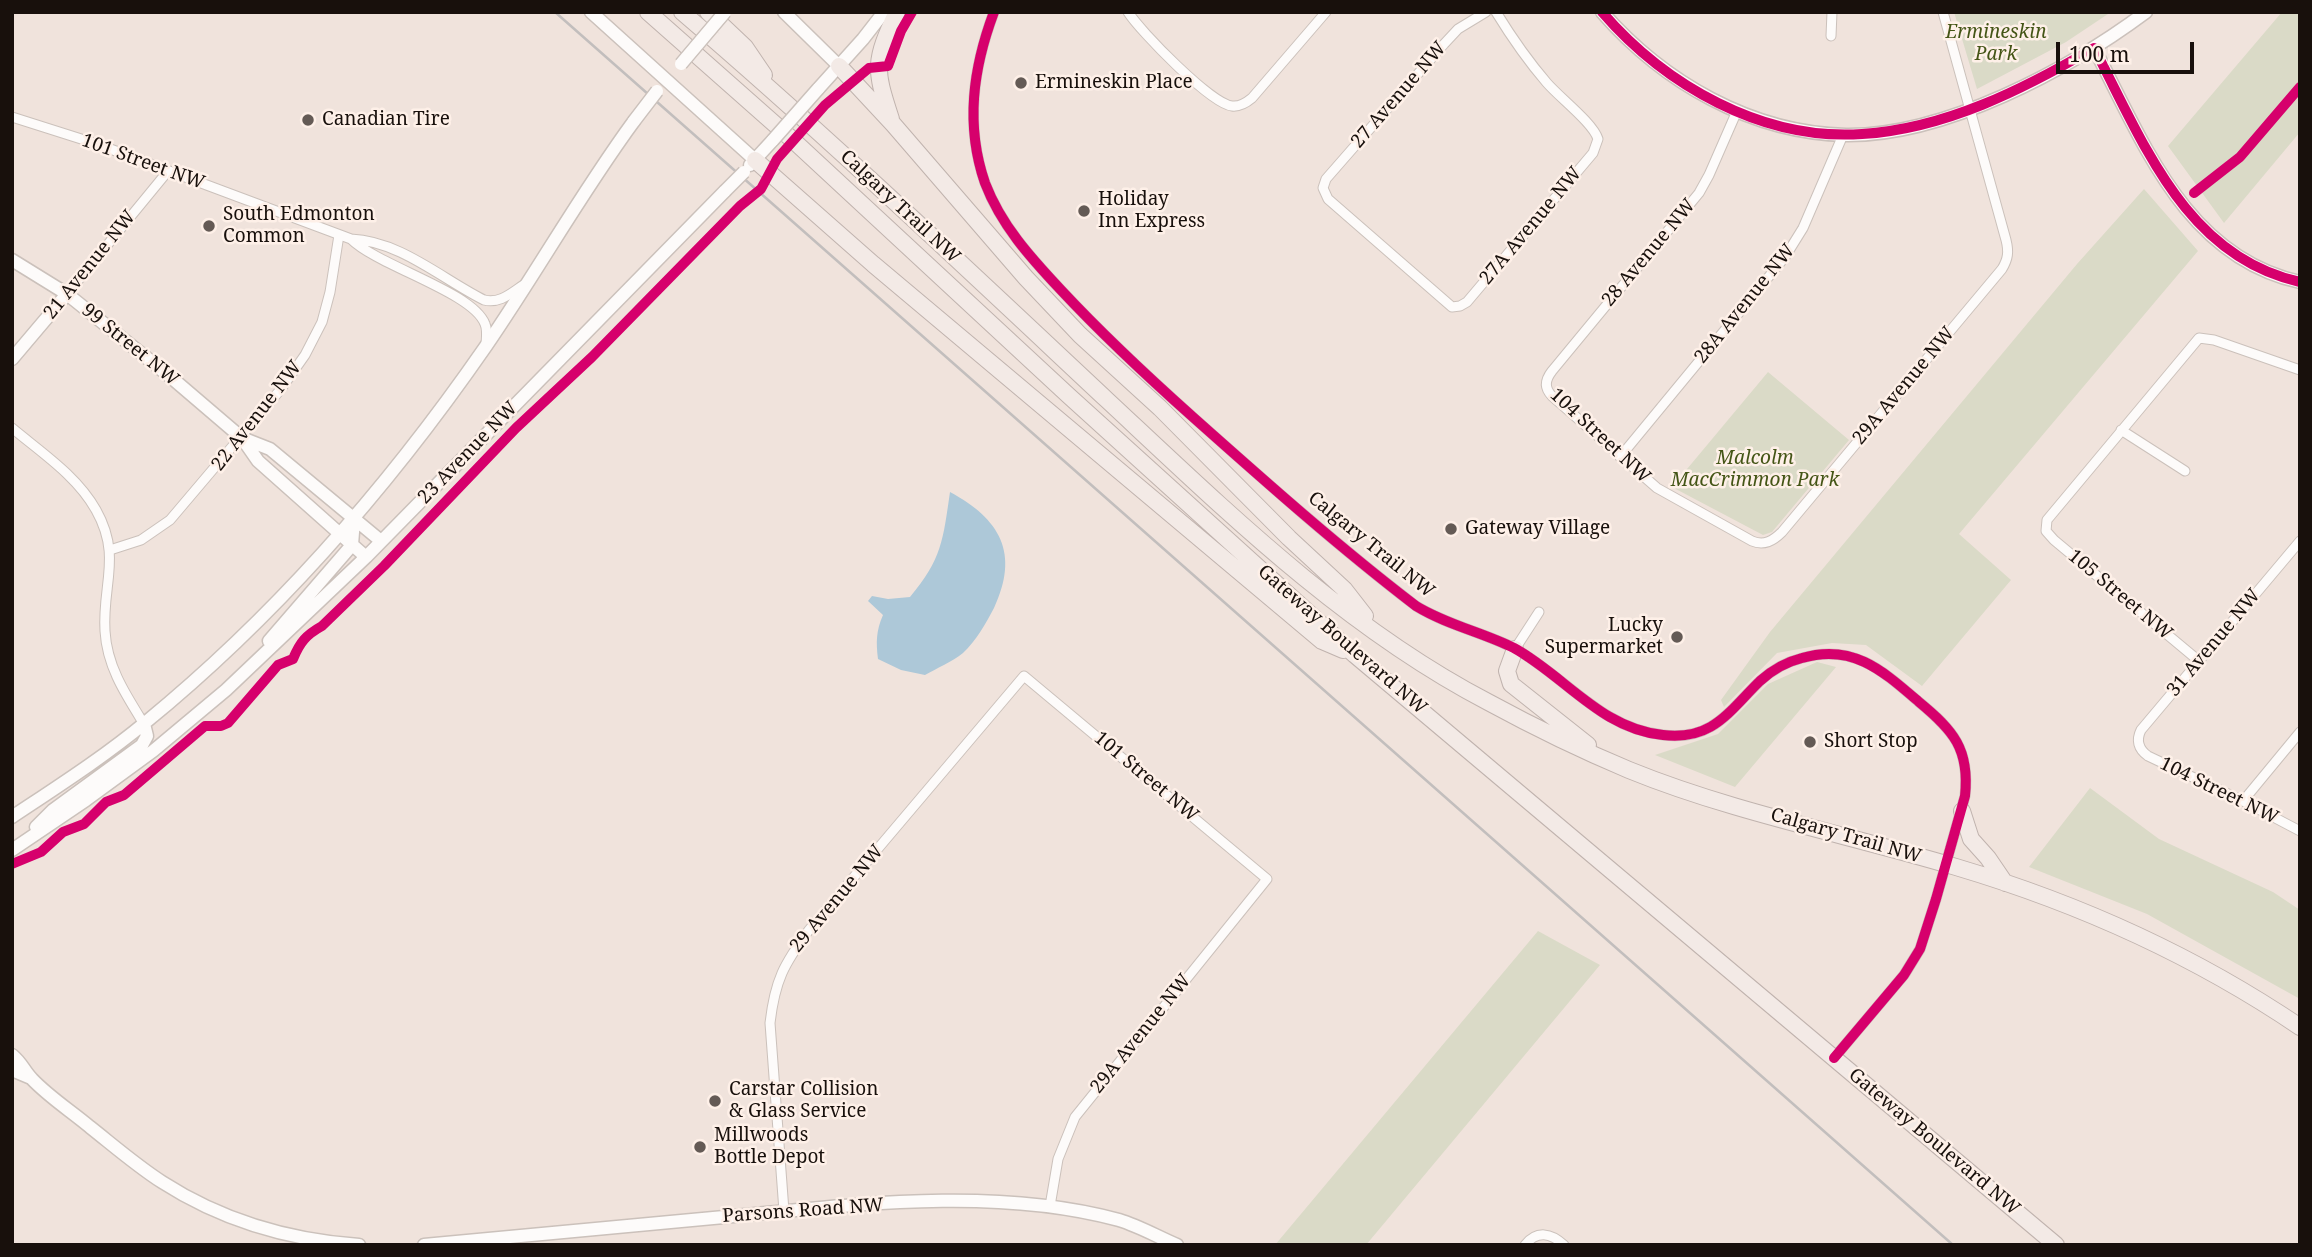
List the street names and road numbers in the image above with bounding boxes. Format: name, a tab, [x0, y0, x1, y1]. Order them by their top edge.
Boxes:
street label: 27 Avenue NW	[1347, 37, 1451, 153]
street label: 101 Street NW	[78, 129, 208, 195]
street label: Calgary Trail NW	[835, 145, 965, 269]
street label: 27A Avenue NW	[1475, 162, 1587, 290]
street label: 28 Avenue NW	[1597, 195, 1701, 311]
street label: 21 Avenue NW	[39, 206, 141, 324]
street label: 28A Avenue NW	[1690, 240, 1800, 368]
street label: 99 Street NW	[77, 299, 183, 391]
street label: 29A Avenue NW	[1848, 322, 1960, 450]
street label: 22 Avenue NW	[207, 356, 307, 476]
street label: 104 Street NW	[1545, 384, 1655, 488]
street label: 23 Avenue NW	[413, 397, 523, 509]
street label: Calgary Trail NW	[1303, 487, 1439, 603]
street label: 105 Street NW	[2063, 545, 2177, 645]
street label: Gateway Boulevard NW	[1253, 560, 1431, 720]
street label: 31 Avenue NW	[2162, 585, 2266, 701]
street label: 101 Street NW	[1089, 727, 1203, 827]
street label: 104 Street NW	[2156, 752, 2282, 830]
street label: Calgary Trail NW	[1768, 804, 1924, 868]
street label: 29 Avenue NW	[785, 841, 889, 957]
street label: 29A Avenue NW	[1086, 970, 1196, 1098]
street label: Gateway Boulevard NW	[1844, 1064, 2024, 1220]
street label: Parsons Road NW	[722, 1194, 884, 1228]

